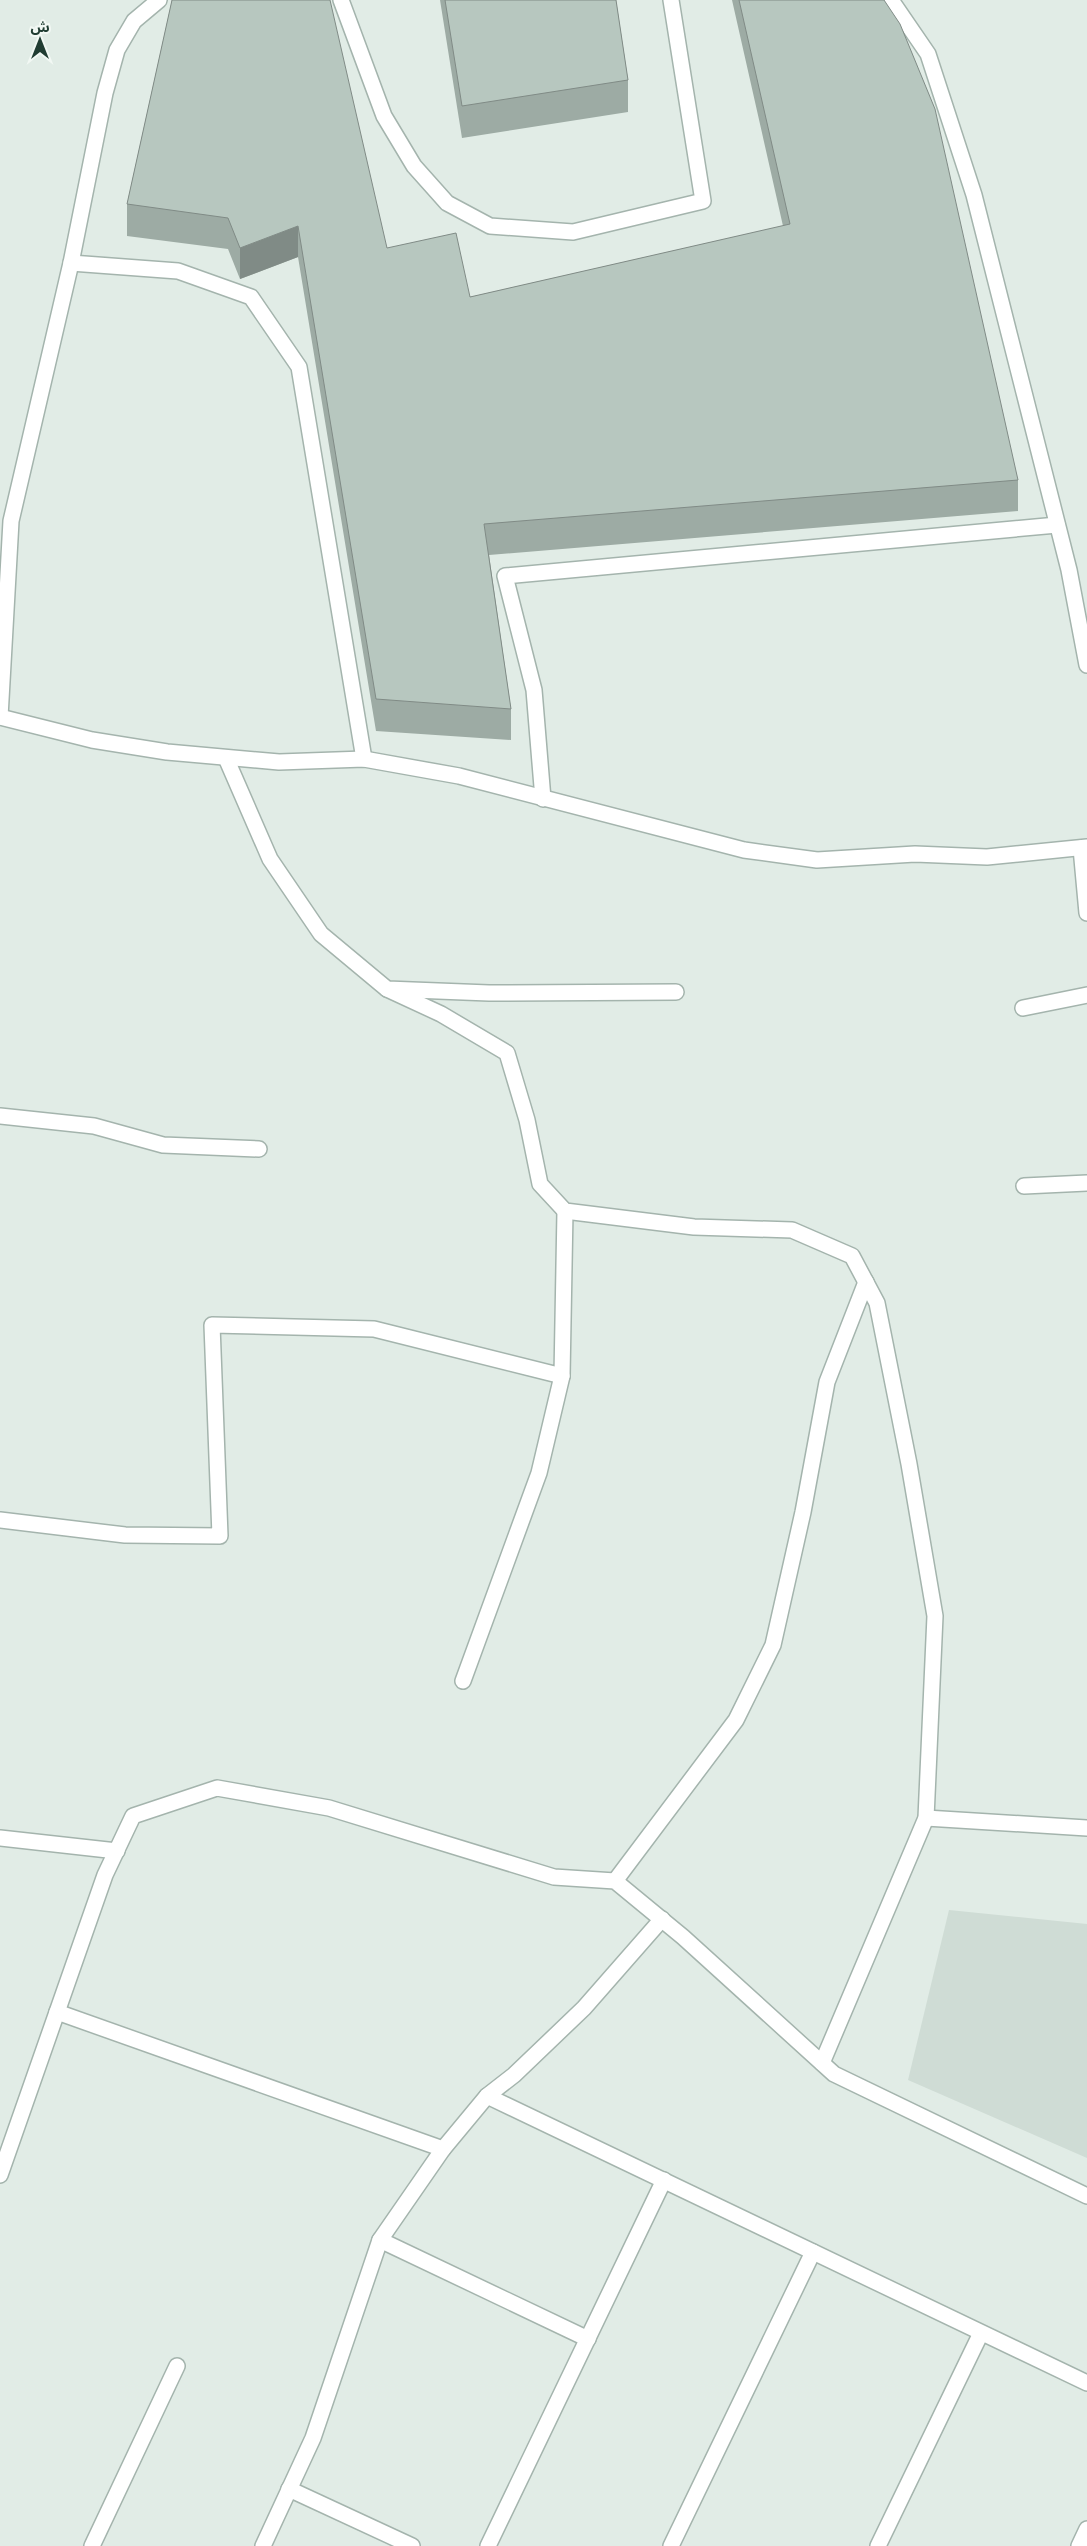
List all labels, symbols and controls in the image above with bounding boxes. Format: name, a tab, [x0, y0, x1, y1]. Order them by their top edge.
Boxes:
north arrow	[15, 15, 65, 65]
text: ش	[30, 19, 50, 35]

